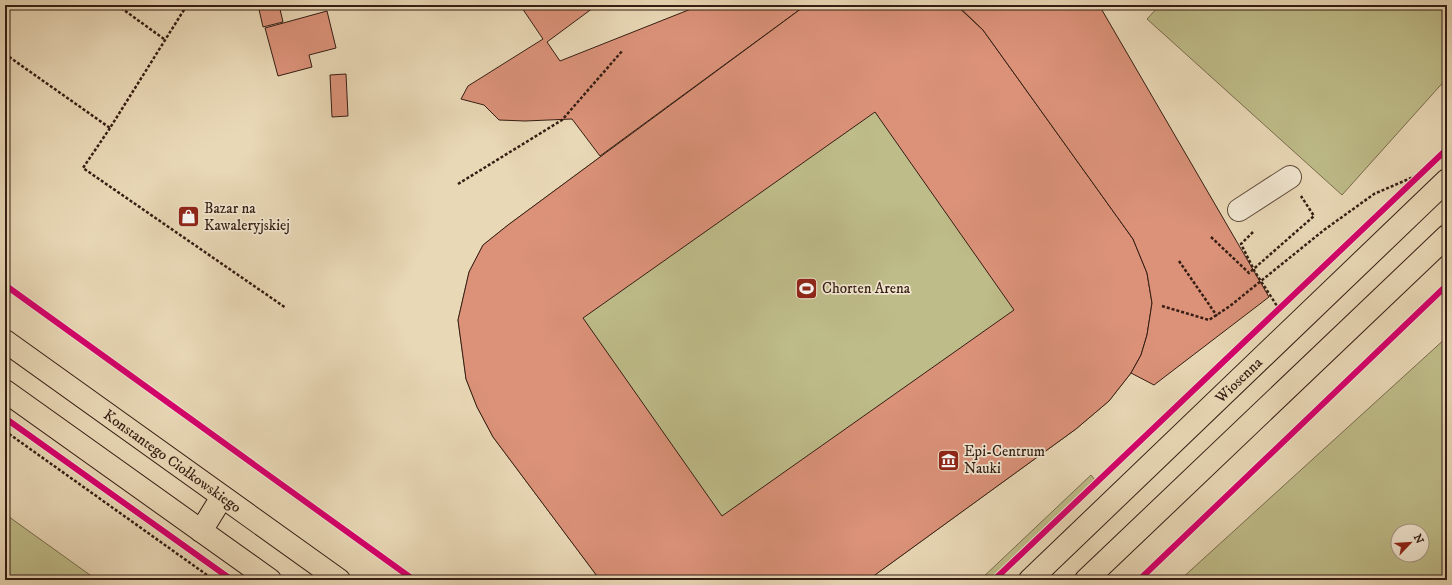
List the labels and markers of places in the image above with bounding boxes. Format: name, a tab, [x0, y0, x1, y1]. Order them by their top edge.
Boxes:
place label: Bazar na Kawaleryjskiej	[204, 199, 290, 235]
shop icon: Bazar na Kawaleryjskiej	[175, 204, 201, 230]
sports icon: Chorten Arena	[794, 275, 820, 301]
place label: Chorten Arena	[822, 279, 911, 298]
place label: Epi-Centrum Nauki	[964, 442, 1045, 478]
museum icon: Epi-Centrum Nauki	[935, 447, 961, 473]

